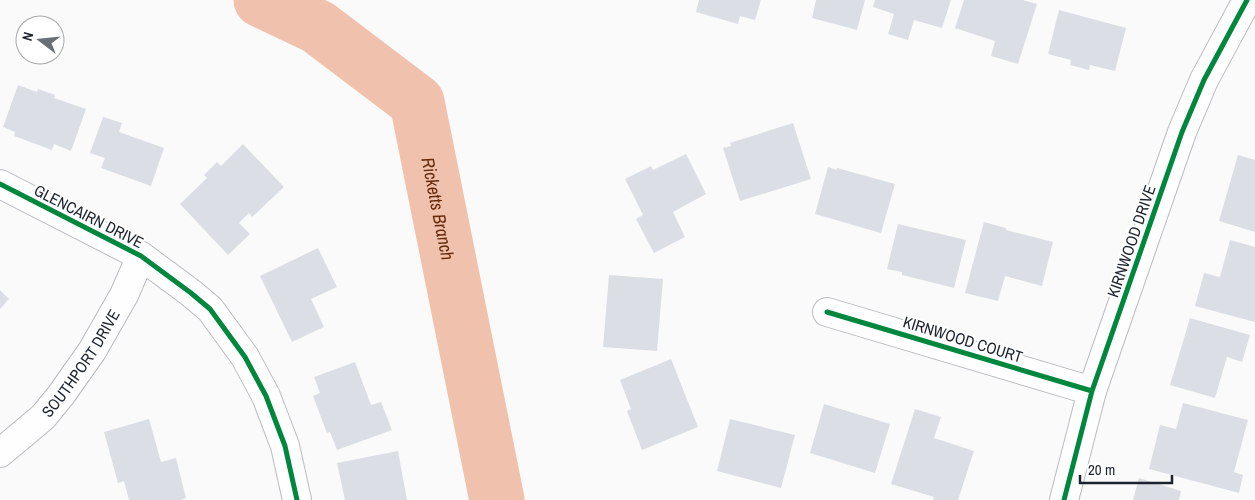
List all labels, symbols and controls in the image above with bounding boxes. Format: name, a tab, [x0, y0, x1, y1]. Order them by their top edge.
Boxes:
north arrow	[15, 15, 65, 65]
text: N	[18, 30, 37, 43]
water label: Ricketts Branch	[416, 155, 461, 262]
street label: GLENCAIRN DRIVE	[30, 179, 148, 253]
street label: KIRNWOOD DRIVE	[1101, 182, 1161, 300]
street label: SOUTHPORT DRIVE	[36, 305, 125, 422]
street label: KIRNWOOD COURT	[901, 310, 1025, 368]
scale bar	[1080, 452, 1172, 484]
text: 20 m	[1088, 459, 1115, 480]

